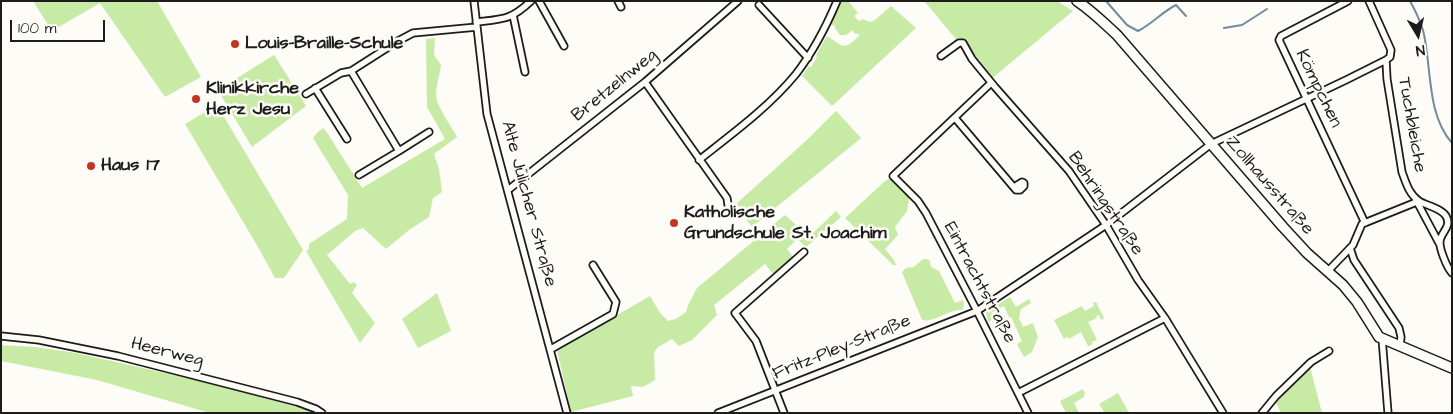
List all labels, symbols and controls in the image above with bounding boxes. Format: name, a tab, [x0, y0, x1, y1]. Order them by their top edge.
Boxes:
scale bar	[12, 10, 108, 42]
north arrow	[1393, 10, 1443, 60]
text: 100 m	[18, 18, 57, 39]
place label: Louis-Braille-Schule	[245, 33, 403, 55]
marker: Louis-Braille-Schule	[229, 38, 241, 50]
text: N	[1414, 39, 1426, 60]
street label: Bretzelnweg	[568, 45, 662, 127]
street label: Kömpchen	[1290, 46, 1346, 132]
street label: Tuchbleiche	[1392, 76, 1430, 174]
place label: Klinikkirche Herz Jesu	[206, 78, 299, 120]
marker: Klinikkirche Herz Jesu	[190, 93, 202, 105]
street label: Alte Jülicher Straße	[496, 119, 560, 289]
street label: Zollhausstraße	[1220, 132, 1318, 240]
street label: Behringstraße	[1062, 148, 1148, 260]
place label: Haus 17	[101, 155, 160, 177]
marker: Haus 17	[85, 160, 97, 172]
place label: Katholische Grundschule St. Joachim	[684, 202, 886, 244]
marker: Katholische Grundschule St. Joachim	[668, 217, 680, 229]
street label: Eintrachtstraße	[938, 219, 1020, 347]
street label: Fritz-Pley-Straße	[770, 310, 914, 386]
street label: Heerweg	[129, 334, 205, 372]

